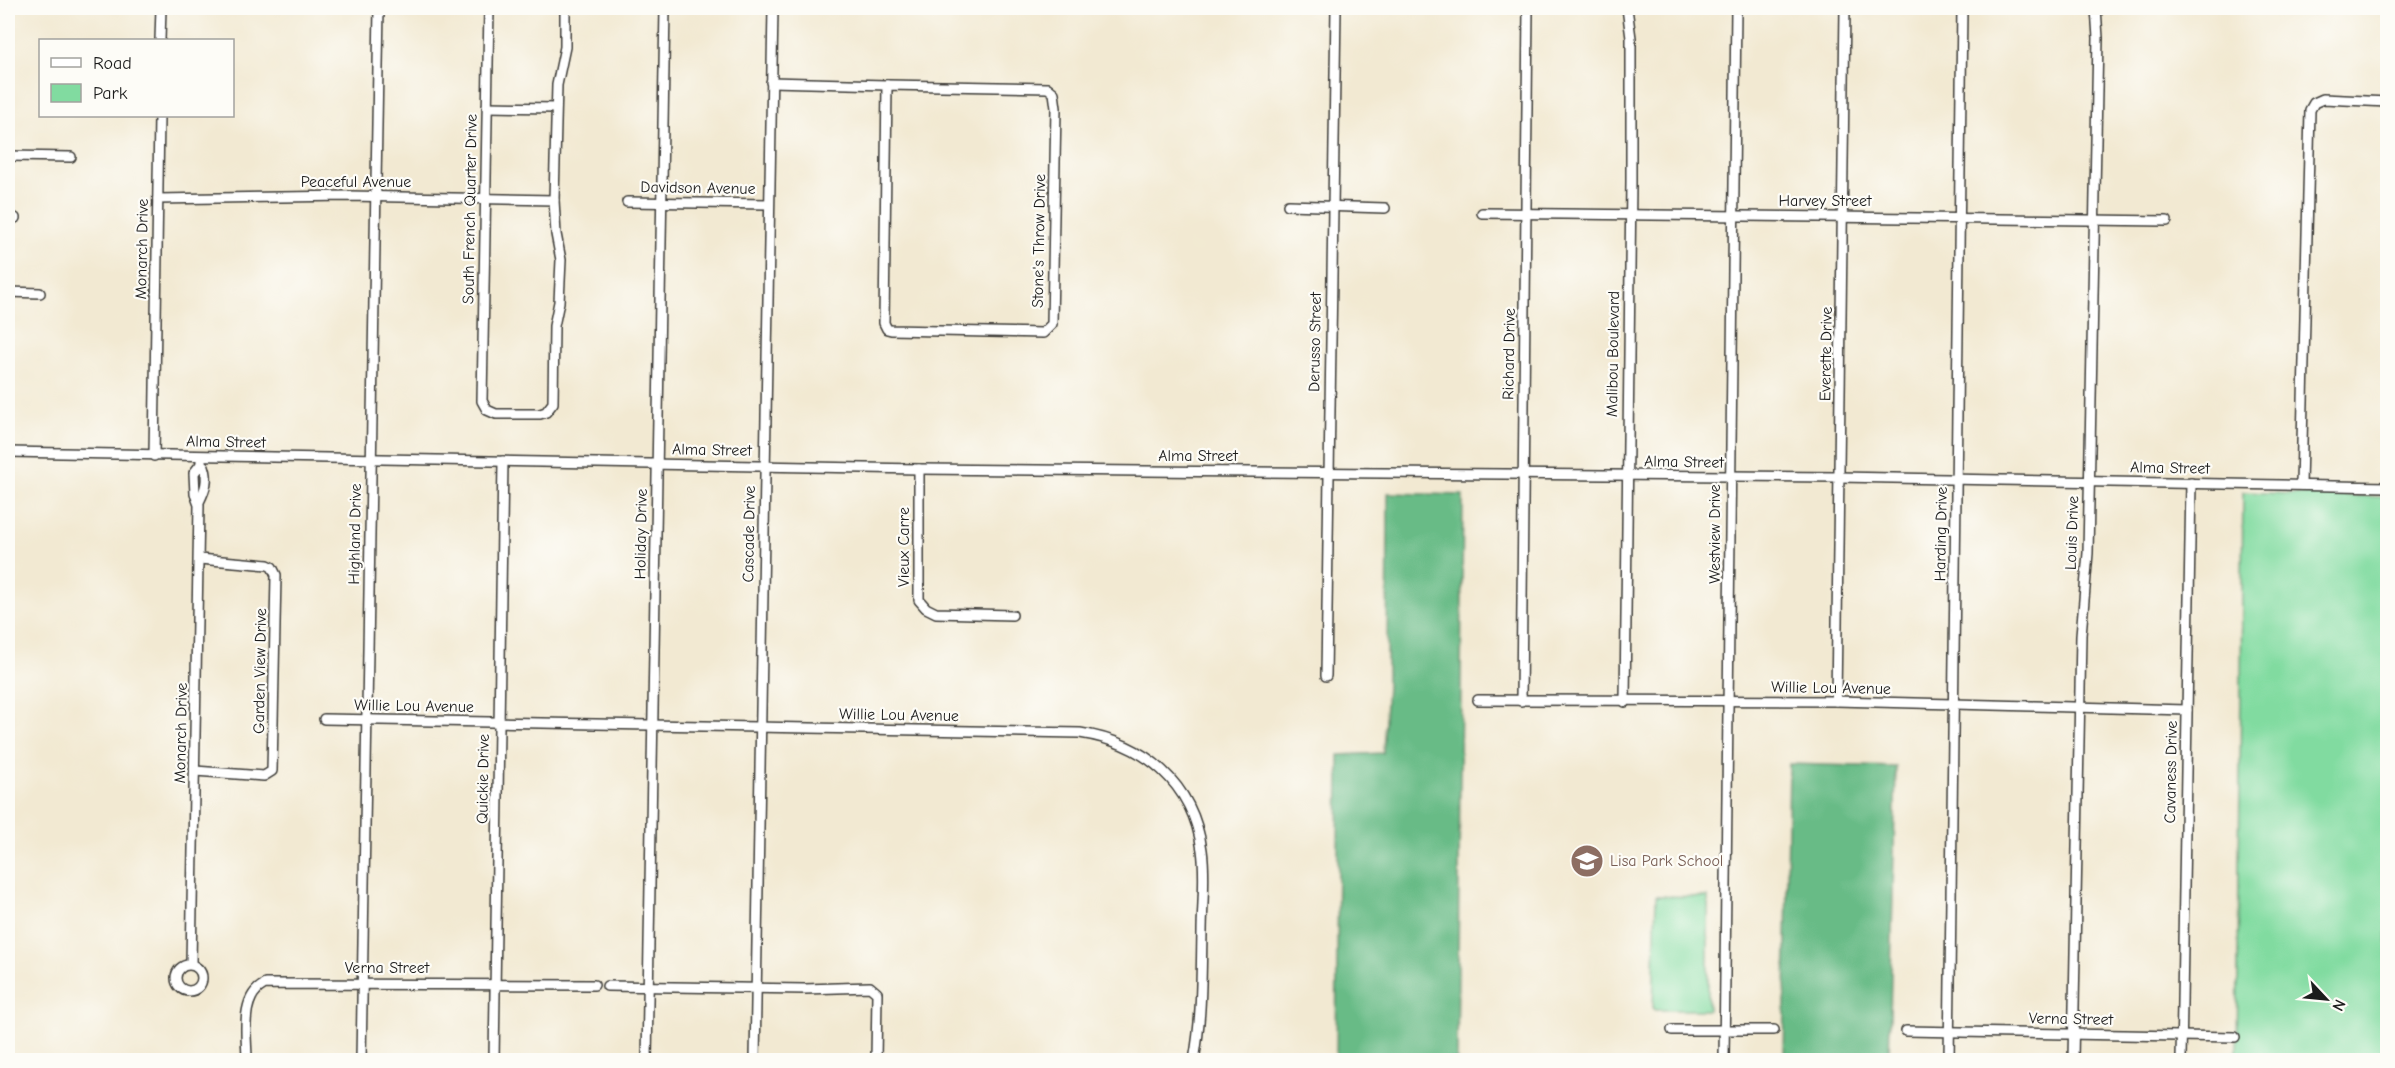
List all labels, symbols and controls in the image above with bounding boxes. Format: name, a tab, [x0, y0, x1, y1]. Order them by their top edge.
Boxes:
legend	[39, 39, 234, 117]
text: Road	[93, 53, 132, 74]
text: Park	[93, 83, 128, 104]
street label: South French Quarter Drive	[459, 114, 481, 304]
street label: Peaceful Avenue	[301, 173, 411, 191]
street label: Stone's Throw Drive	[1029, 174, 1049, 308]
street label: Davidson Avenue	[640, 178, 756, 198]
street label: Harvey Street	[1778, 192, 1872, 210]
street label: Monarch Drive	[132, 198, 152, 300]
street label: Malibou Boulevard	[1603, 291, 1623, 417]
street label: Derusso Street	[1305, 292, 1325, 392]
street label: Everette Drive	[1816, 307, 1836, 401]
street label: Richard Drive	[1499, 308, 1519, 400]
street label: Alma Street	[186, 432, 266, 452]
street label: Alma Street	[672, 440, 752, 460]
street label: Alma Street	[1158, 447, 1238, 465]
street label: Alma Street	[1644, 452, 1724, 472]
street label: Alma Street	[2130, 458, 2210, 478]
street label: Highland Drive	[345, 483, 365, 585]
street label: Westview Drive	[1706, 484, 1724, 584]
street label: Cascade Drive	[739, 485, 759, 583]
street label: Harding Drive	[1931, 486, 1951, 582]
street label: Holiday Drive	[631, 488, 651, 580]
street label: Louis Drive	[2062, 495, 2082, 571]
street label: Vieux Carre	[895, 507, 913, 587]
street label: Garden View Drive	[250, 608, 270, 734]
street label: Willie Lou Avenue	[1771, 678, 1891, 698]
street label: Monarch Drive	[171, 682, 191, 784]
street label: Willie Lou Avenue	[354, 696, 474, 716]
street label: Willie Lou Avenue	[839, 705, 959, 725]
street label: Cavaness Drive	[2161, 721, 2181, 823]
street label: Quickie Drive	[473, 734, 493, 824]
school or university icon: Lisa Park School	[1569, 843, 1605, 879]
place label: Lisa Park School	[1610, 852, 1723, 870]
street label: Verna Street	[345, 959, 430, 977]
north arrow	[2296, 969, 2356, 1029]
text: N	[2328, 997, 2349, 1014]
street label: Verna Street	[2029, 1009, 2114, 1029]

